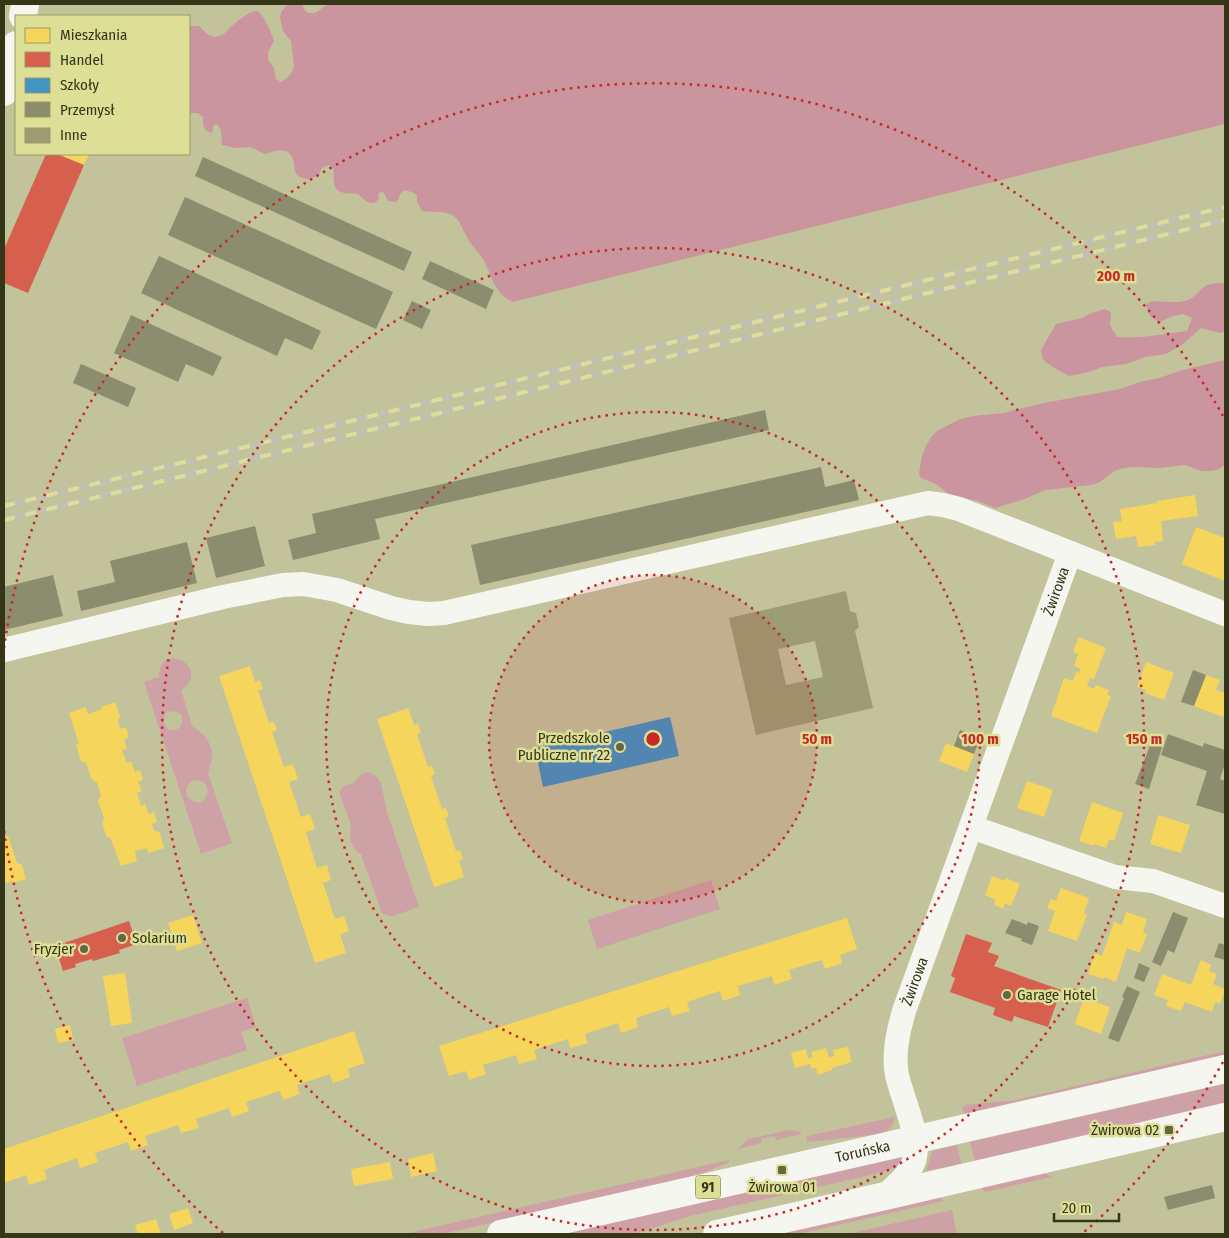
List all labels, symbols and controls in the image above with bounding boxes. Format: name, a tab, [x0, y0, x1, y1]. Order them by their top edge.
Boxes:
legend	[15, 15, 190, 155]
text: Mieszkania	[60, 26, 127, 44]
text: Handel	[60, 51, 104, 69]
text: Szkoły	[60, 76, 99, 94]
text: Przemysł	[60, 101, 115, 119]
text: Inne	[60, 126, 87, 144]
text: 200 m	[1096, 267, 1135, 285]
street label: Żwirowa	[1039, 565, 1073, 618]
place label: Przedszkole Publiczne nr 22	[518, 729, 610, 764]
centre of rings	[644, 730, 662, 748]
text: 50 m	[802, 730, 832, 748]
text: 100 m	[961, 730, 999, 748]
text: 150 m	[1126, 730, 1162, 748]
marker: Przedszkole Publiczne nr 22	[614, 741, 626, 753]
place label: Solarium	[132, 929, 187, 947]
marker: Solarium	[116, 932, 128, 944]
place label: Fryzjer	[34, 940, 75, 958]
marker: Fryzjer	[78, 943, 90, 955]
street label: Żwirowa	[898, 955, 932, 1008]
place label: Garage Hotel	[1017, 986, 1096, 1004]
marker: Garage Hotel	[1001, 989, 1013, 1001]
place label: Żwirowa 02	[1091, 1121, 1159, 1139]
marker: Żwirowa 02	[1163, 1124, 1175, 1136]
street label: Toruńska	[834, 1137, 892, 1167]
marker: Żwirowa 01	[776, 1164, 788, 1176]
road number: 91	[696, 1176, 720, 1198]
place label: Żwirowa 01	[748, 1178, 816, 1196]
scale bar	[1054, 1190, 1119, 1222]
text: 20 m	[1062, 1199, 1092, 1217]

